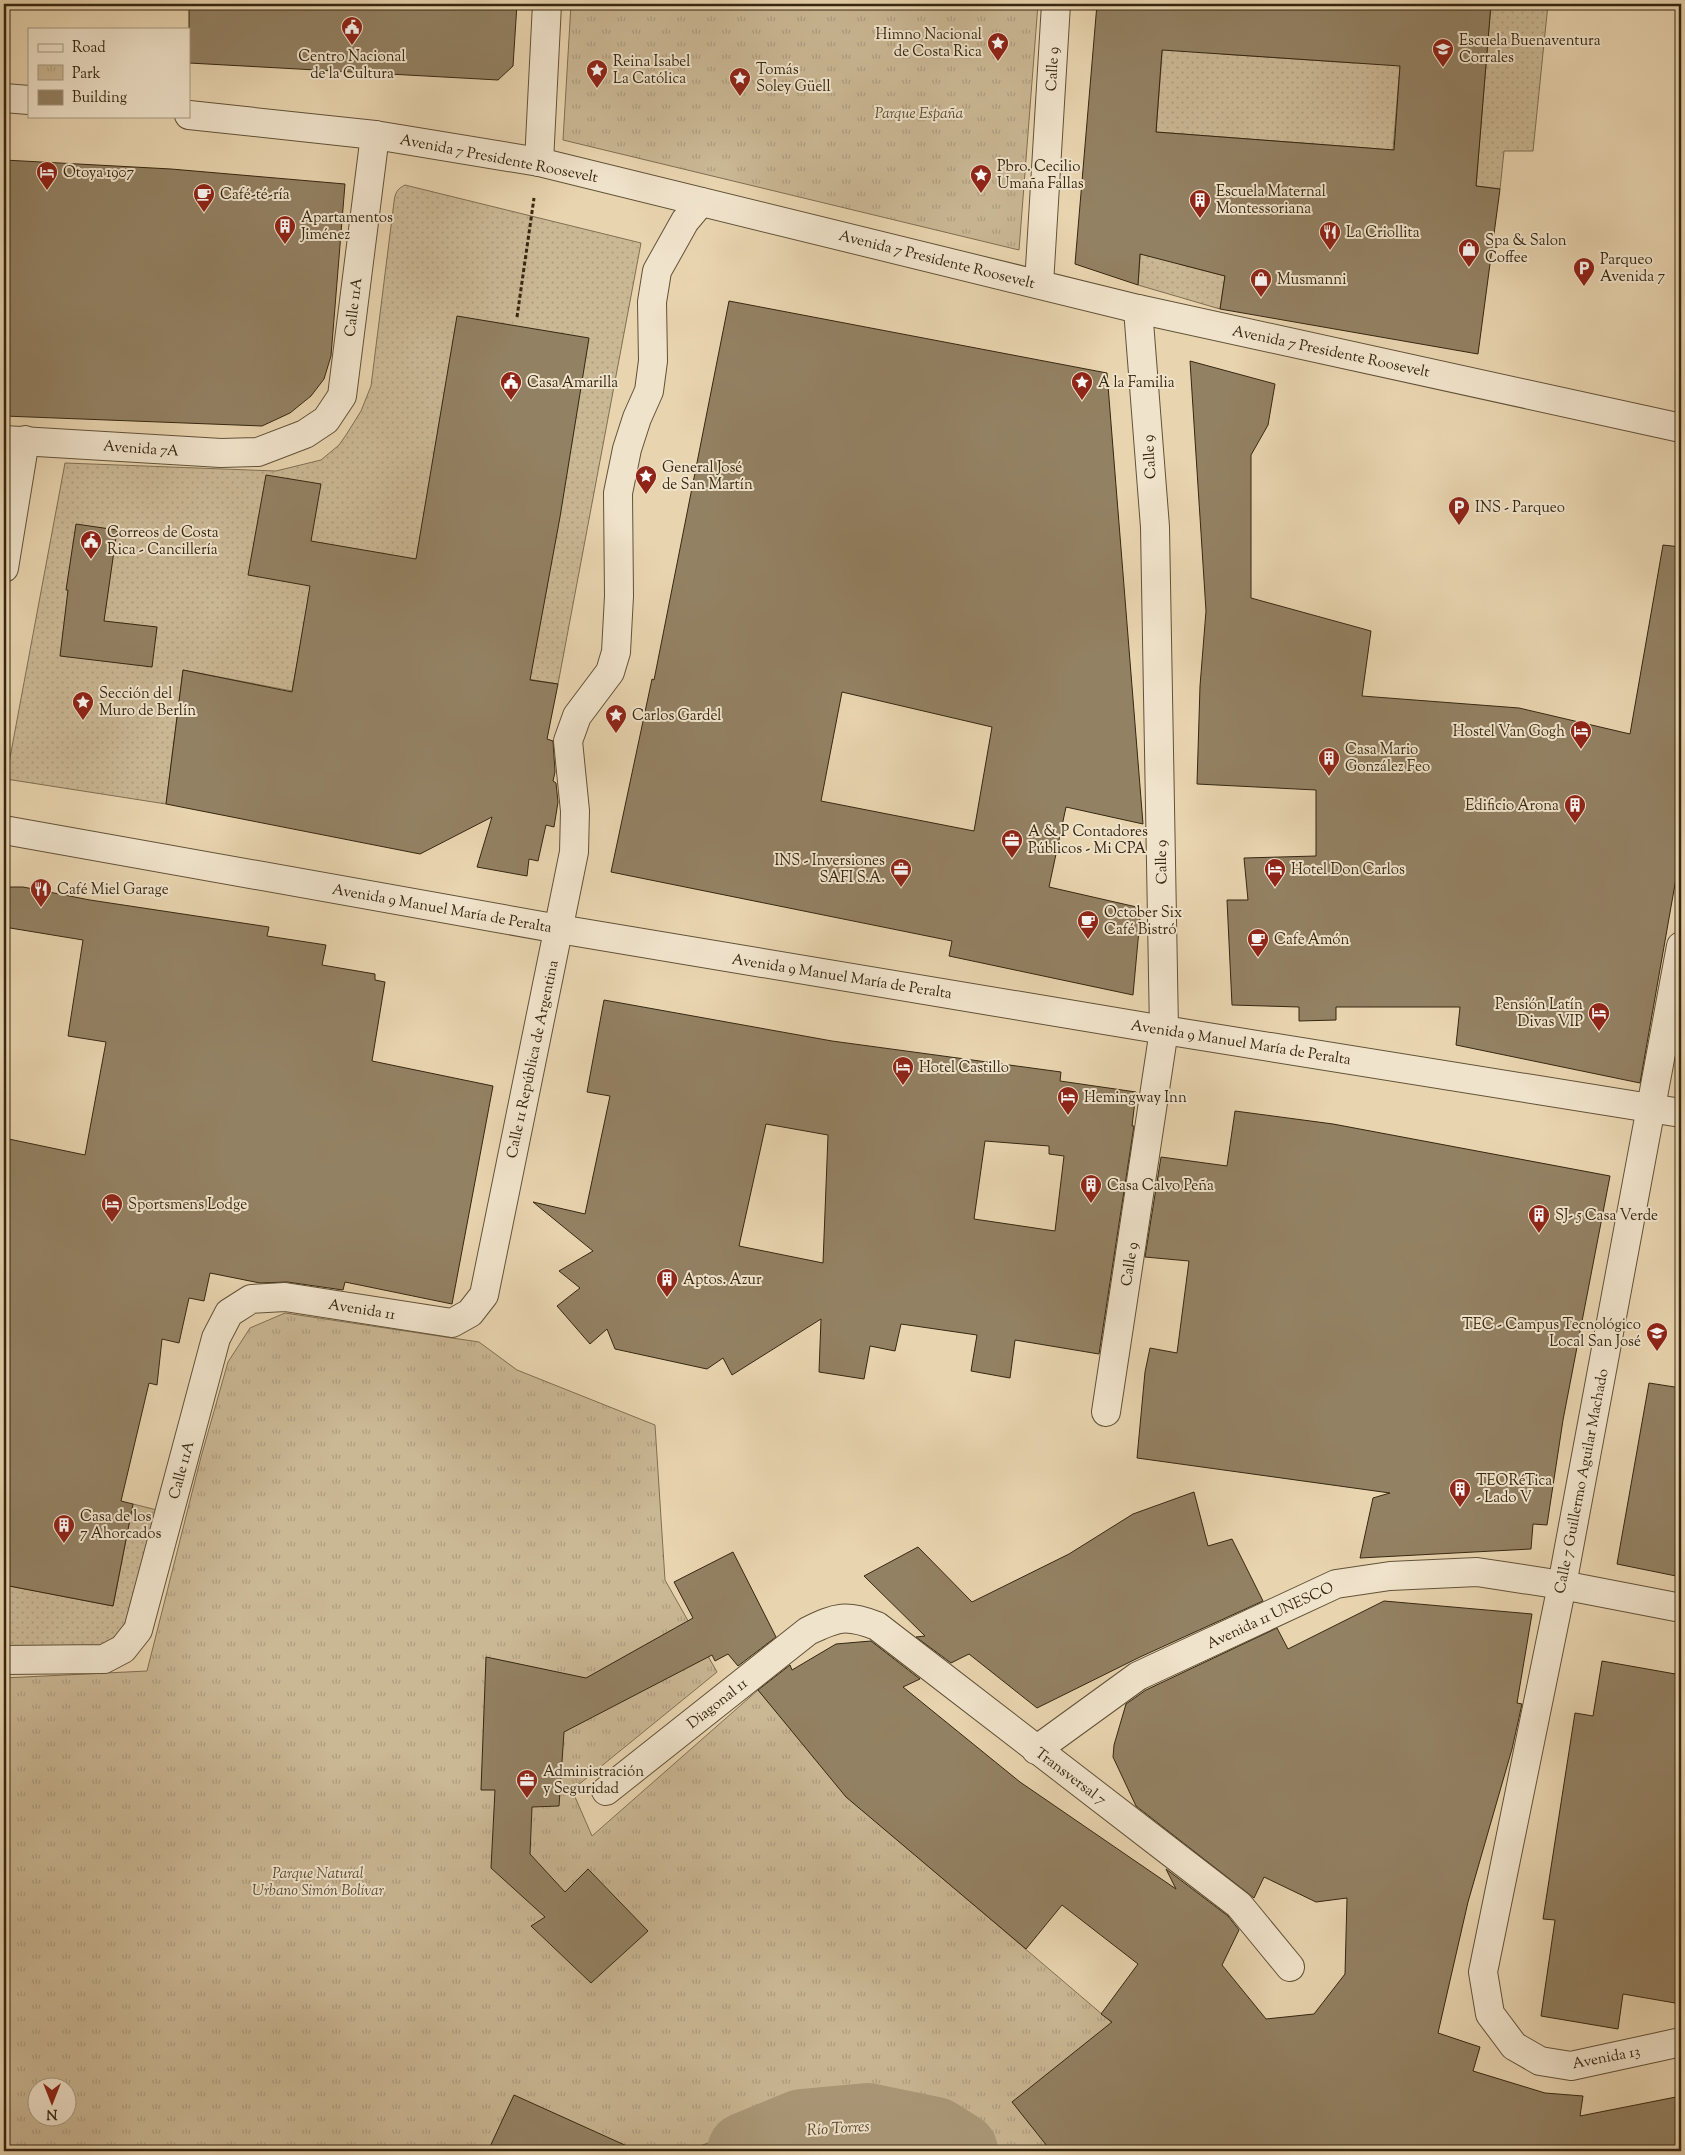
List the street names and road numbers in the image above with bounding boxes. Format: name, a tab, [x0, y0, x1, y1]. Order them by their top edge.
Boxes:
street label: Calle 9	[1042, 46, 1065, 92]
street label: Avenida 7 Presidente Roosevelt	[398, 130, 600, 189]
street label: Avenida 7 Presidente Roosevelt	[836, 226, 1037, 295]
street label: Calle 11A	[340, 276, 369, 338]
street label: Avenida 7 Presidente Roosevelt	[1230, 321, 1431, 384]
street label: Calle 9	[1138, 434, 1163, 480]
street label: Avenida 7A	[102, 436, 180, 463]
street label: Calle 9	[1152, 840, 1173, 884]
street label: Avenida 9 Manuel María de Peralta	[330, 880, 553, 939]
street label: Avenida 9 Manuel María de Peralta	[730, 950, 953, 1005]
street label: Calle 11 República de Argentina	[502, 958, 565, 1160]
street label: Avenida 9 Manuel María de Peralta	[1129, 1016, 1352, 1071]
street label: Calle 9	[1117, 1241, 1144, 1288]
street label: Avenida 11	[327, 1295, 397, 1326]
street label: Calle 7 Guillermo Aguilar Machado	[1550, 1367, 1615, 1596]
street label: Calle 11A	[165, 1439, 200, 1502]
street label: Avenida 11 UNESCO	[1204, 1578, 1338, 1655]
street label: Diagonal 11	[683, 1674, 753, 1735]
street label: Transversal 7	[1030, 1743, 1110, 1811]
street label: Avenida 13	[1571, 2042, 1642, 2075]

